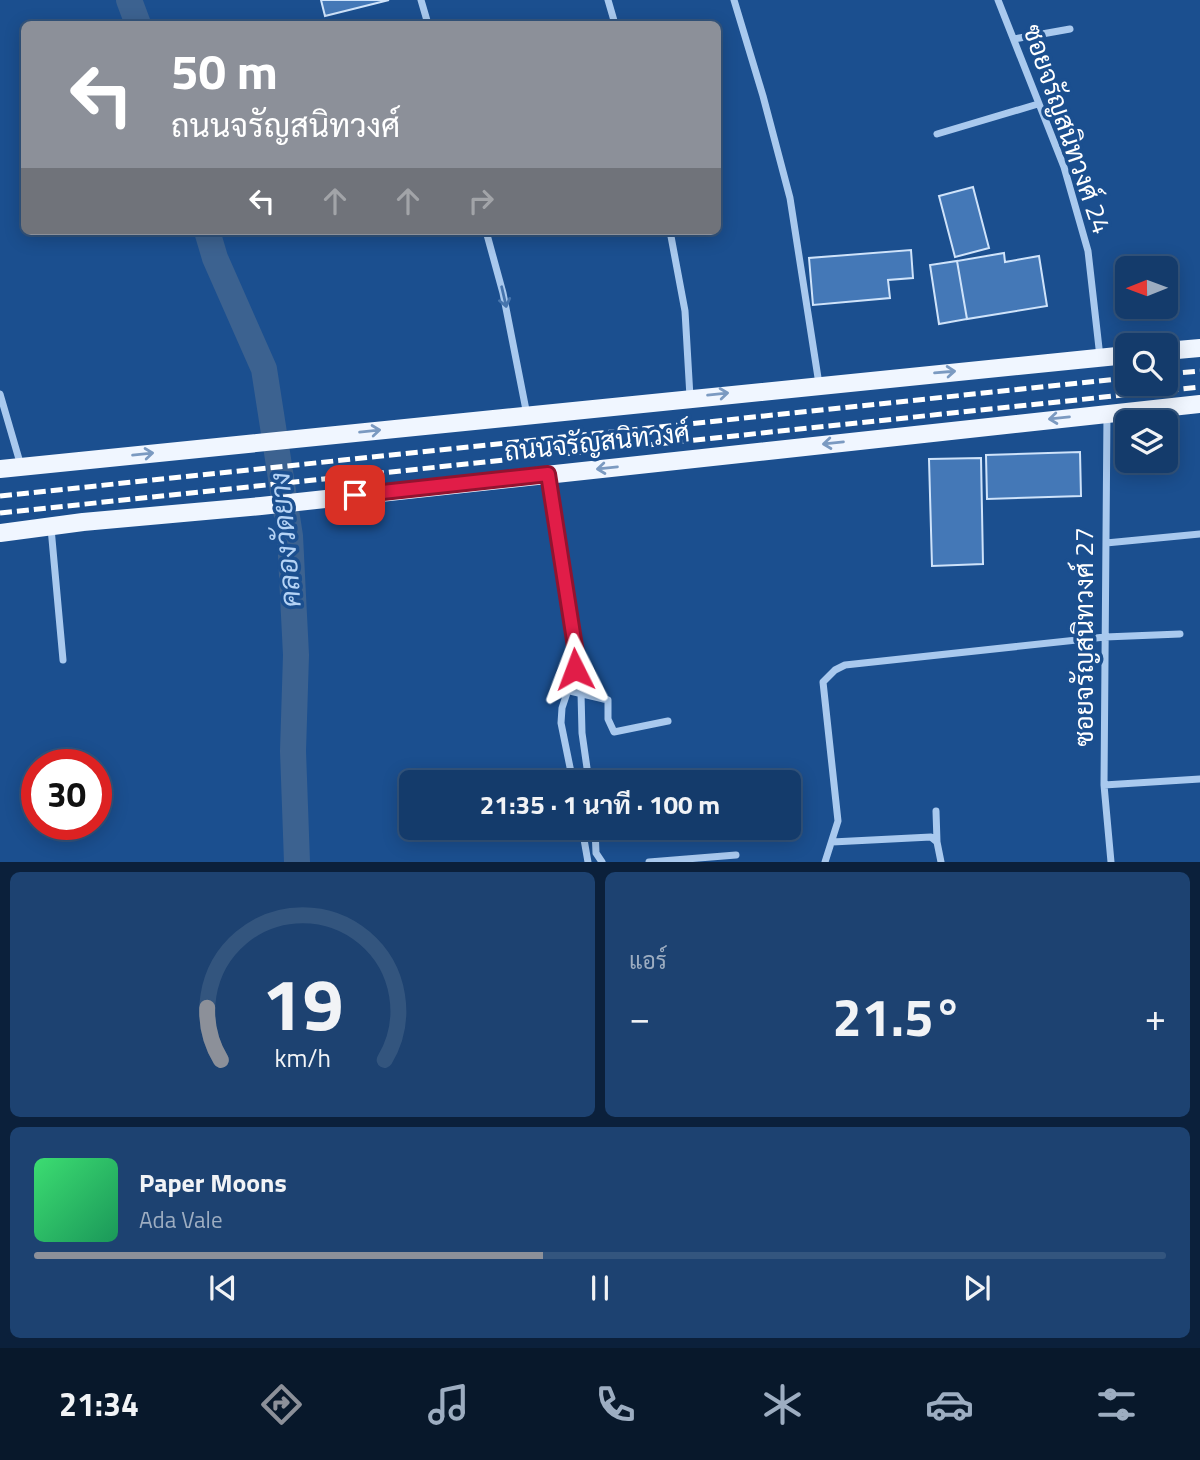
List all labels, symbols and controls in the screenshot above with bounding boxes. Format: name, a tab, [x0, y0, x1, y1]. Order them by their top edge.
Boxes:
street label: ซอยจรัญสนิทวงศ์ 24	[1013, 19, 1122, 239]
text: 50 m	[171, 33, 278, 108]
icon: left	[56, 49, 147, 140]
text: ถนนจรัญสนิทวงศ์	[171, 101, 400, 149]
icon: left	[243, 182, 281, 220]
icon: ahead	[316, 182, 354, 220]
icon: ahead	[389, 182, 427, 220]
icon: right	[462, 182, 500, 220]
north arrow	[1115, 256, 1178, 318]
map controls	[1115, 256, 1178, 473]
one-way arrow	[498, 285, 511, 308]
button: search	[1115, 333, 1178, 396]
one-way arrow	[933, 365, 956, 378]
one-way arrow	[707, 388, 729, 401]
button: layers	[1115, 410, 1178, 473]
street label: ถนนจรัญสนิทวงศ์	[502, 412, 692, 471]
one-way arrow	[1048, 412, 1071, 425]
one-way arrow	[358, 424, 381, 437]
one-way arrow	[822, 436, 845, 449]
one-way arrow	[131, 447, 154, 460]
one-way arrow	[596, 462, 618, 475]
pin	[325, 465, 385, 525]
water label: คลองวัดยาง	[257, 471, 312, 609]
icon: arrive	[336, 476, 374, 514]
street label: ซอยจรัญสนิทวงศ์ 27	[1064, 527, 1103, 747]
position arrow	[538, 632, 612, 706]
speed limit sign: 30	[21, 749, 112, 840]
text: 21:35 · 1 นาที · 100 m	[480, 785, 720, 824]
text: แอร์	[629, 943, 667, 978]
text: 19	[262, 949, 343, 1059]
text: 21.5°	[833, 977, 962, 1056]
text: −	[629, 988, 650, 1046]
text: +	[1145, 988, 1166, 1046]
text: km/h	[274, 1039, 331, 1077]
text: Paper Moons	[139, 1163, 287, 1202]
text: Ada Vale	[139, 1202, 223, 1237]
icon: previous	[204, 1269, 242, 1307]
icon: pause	[581, 1269, 619, 1307]
icon: next	[958, 1269, 996, 1307]
text: 21:34	[59, 1380, 139, 1428]
icon: directions	[257, 1380, 306, 1429]
icon: music	[424, 1380, 473, 1429]
icon: phone	[591, 1380, 640, 1429]
icon: climate	[758, 1380, 807, 1429]
icon: car	[925, 1380, 974, 1429]
icon: filters	[1092, 1380, 1141, 1429]

